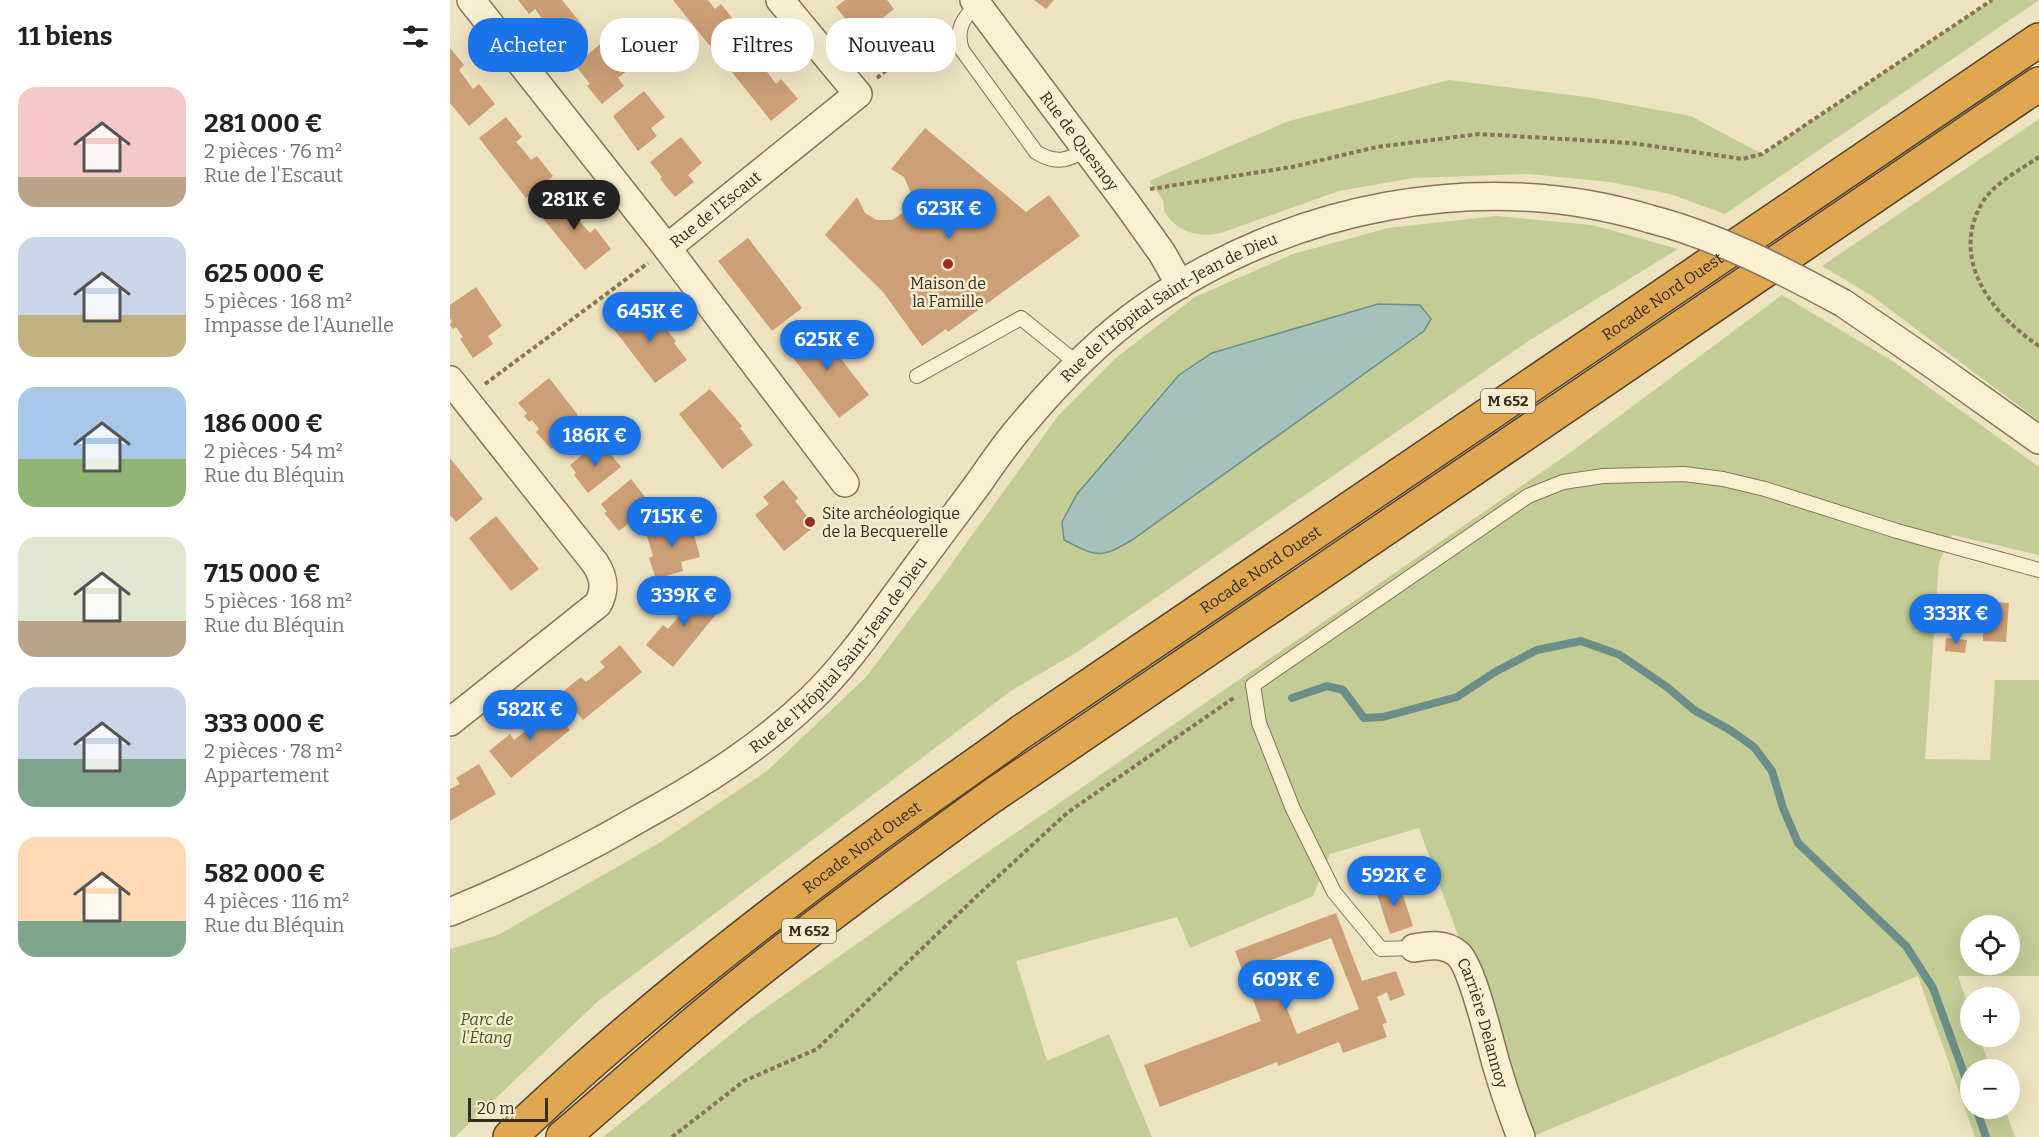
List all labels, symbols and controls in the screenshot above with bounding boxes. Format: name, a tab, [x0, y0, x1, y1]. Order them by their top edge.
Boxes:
chip: Acheter	[468, 18, 588, 72]
chip: Louer	[600, 18, 699, 72]
chip: Filtres	[711, 18, 814, 72]
chip: Nouveau	[826, 18, 956, 72]
icon: filters	[399, 20, 432, 53]
text: 11 biens	[18, 21, 113, 52]
street label: Rue de Quesnoy	[1036, 87, 1123, 195]
text: 281 000 €	[204, 108, 322, 139]
icon: home	[66, 111, 138, 183]
text: 2 pièces · 76 m²	[204, 139, 342, 163]
text: Rue de l'Escaut	[204, 163, 343, 187]
street label: Rue de l'Escaut	[666, 167, 765, 251]
pin: 281K €	[525, 180, 623, 231]
text: 281K €	[542, 187, 606, 211]
pin: 623K €	[900, 189, 998, 240]
text: 623K €	[916, 196, 982, 220]
street label: Rue de l'Hôpital Saint-Jean de Dieu	[1056, 228, 1280, 385]
street label: Rocade Nord Ouest	[1598, 248, 1727, 344]
marker: Maison de la Famille	[941, 257, 955, 271]
text: 625 000 €	[204, 258, 325, 289]
icon: home	[66, 261, 138, 333]
place label: Maison de la Famille	[910, 274, 986, 311]
text: 5 pièces · 168 m²	[204, 289, 352, 313]
pin: 645K €	[601, 292, 699, 343]
text: 645K €	[617, 299, 683, 323]
text: Impasse de l'Aunelle	[204, 313, 394, 337]
pin: 625K €	[778, 320, 876, 371]
text: 625K €	[794, 327, 860, 351]
road number: M 652	[1481, 389, 1535, 413]
text: 186 000 €	[204, 408, 323, 439]
icon: home	[66, 411, 138, 483]
pin: 186K €	[546, 416, 644, 467]
text: 186K €	[563, 423, 627, 447]
text: 2 pièces · 54 m²	[204, 439, 343, 463]
text: Rue du Bléquin	[204, 463, 344, 487]
pin: 715K €	[623, 497, 721, 548]
text: 715K €	[641, 504, 703, 528]
place label: Site archéologique de la Becquerelle	[822, 504, 960, 541]
marker: Site archéologique de la Becquerelle	[803, 515, 817, 529]
street label: Rocade Nord Ouest	[1196, 521, 1325, 617]
street label: Rue de l'Hôpital Saint-Jean de Dieu	[745, 553, 930, 757]
text: 715 000 €	[204, 558, 321, 589]
icon: home	[66, 561, 138, 633]
pin: 339K €	[635, 576, 733, 627]
text: 339K €	[651, 583, 717, 607]
text: 5 pièces · 168 m²	[204, 589, 352, 613]
pin: 333K €	[1907, 594, 2005, 645]
text: 333K €	[1923, 601, 1989, 625]
text: Rue du Bléquin	[204, 613, 344, 637]
pin: 582K €	[481, 690, 579, 741]
text: 582K €	[497, 697, 563, 721]
text: 333 000 €	[204, 708, 325, 739]
icon: home	[66, 711, 138, 783]
text: 2 pièces · 78 m²	[204, 739, 342, 763]
text: Appartement	[204, 763, 329, 787]
street label: Rocade Nord Ouest	[798, 797, 924, 897]
pin: 592K €	[1345, 856, 1443, 907]
text: 582 000 €	[204, 858, 325, 889]
icon: home	[66, 861, 138, 933]
text: 592K €	[1361, 863, 1427, 887]
text: 4 pièces · 116 m²	[204, 889, 349, 913]
text: Rue du Bléquin	[204, 913, 344, 937]
map controls	[1960, 915, 2020, 1119]
button: locate	[1960, 915, 2020, 975]
road number: M 652	[782, 919, 836, 943]
street label: Carrière Delannoy	[1454, 954, 1513, 1091]
pin: 609K €	[1237, 960, 1335, 1011]
text: 609K €	[1252, 967, 1320, 991]
button: +	[1960, 987, 2020, 1047]
park label: Parc de l'Étang	[461, 1010, 513, 1047]
button: −	[1960, 1059, 2020, 1119]
scale bar	[468, 1095, 548, 1122]
text: 20 m	[477, 1099, 514, 1118]

